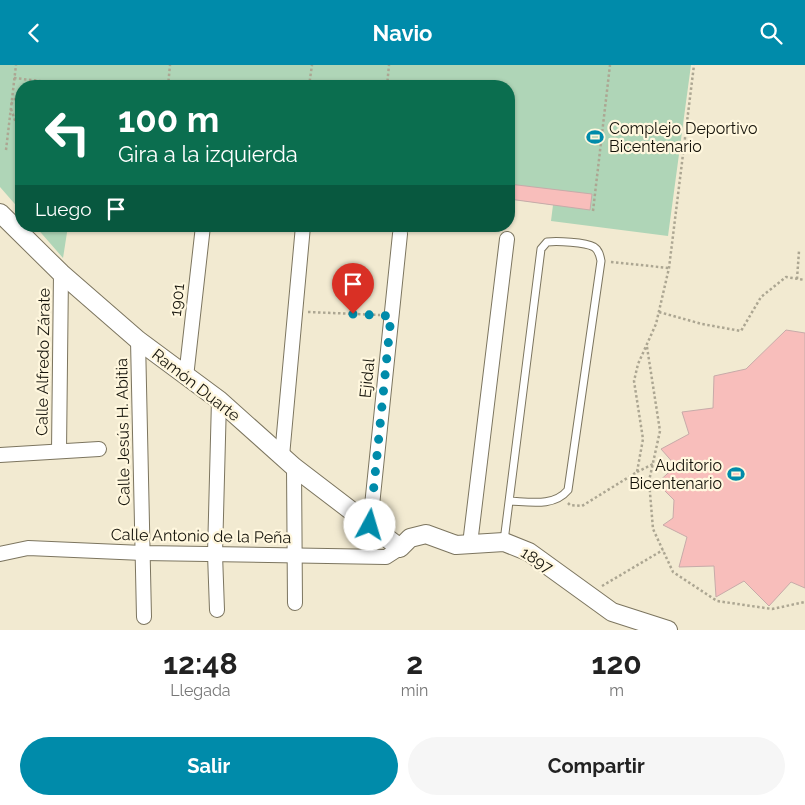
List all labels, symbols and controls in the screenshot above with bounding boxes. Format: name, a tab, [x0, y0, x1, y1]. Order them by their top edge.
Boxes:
icon: back	[20, 19, 48, 47]
icon: search	[757, 19, 785, 47]
text: Navio	[373, 20, 432, 46]
text: 100 m	[118, 99, 219, 140]
icon: left	[35, 100, 100, 165]
place label: Complejo Deportivo Bicentenario	[609, 119, 757, 156]
sports icon: Complejo Deportivo Bicentenario	[585, 127, 605, 147]
text: Gira a la izquierda	[118, 141, 298, 167]
icon: arrive	[102, 195, 130, 223]
text: Luego	[35, 198, 92, 220]
pin	[332, 263, 374, 314]
icon: arrive	[339, 270, 367, 298]
street label: 1901	[166, 283, 188, 317]
street label: Calle Alfredo Zárate	[32, 288, 54, 436]
street label: Ramón Duarte	[148, 345, 244, 425]
street label: Ejidal	[355, 357, 379, 399]
street label: Calle Jesús H. Abitia	[112, 358, 134, 506]
place label: Auditorio Bicentenario	[629, 456, 722, 493]
sports icon: Auditorio Bicentenario	[726, 464, 746, 484]
position arrow	[343, 498, 395, 550]
street label: Calle Antonio de la Peña	[111, 525, 291, 547]
street label: 1897	[517, 543, 557, 577]
text: 12:48	[163, 646, 238, 681]
text: 2	[406, 646, 423, 681]
text: 120	[592, 646, 642, 681]
text: Llegada	[170, 681, 231, 700]
text: min	[401, 681, 428, 700]
text: m	[609, 681, 624, 700]
button: Salir	[20, 737, 398, 795]
button: Compartir	[408, 737, 785, 795]

